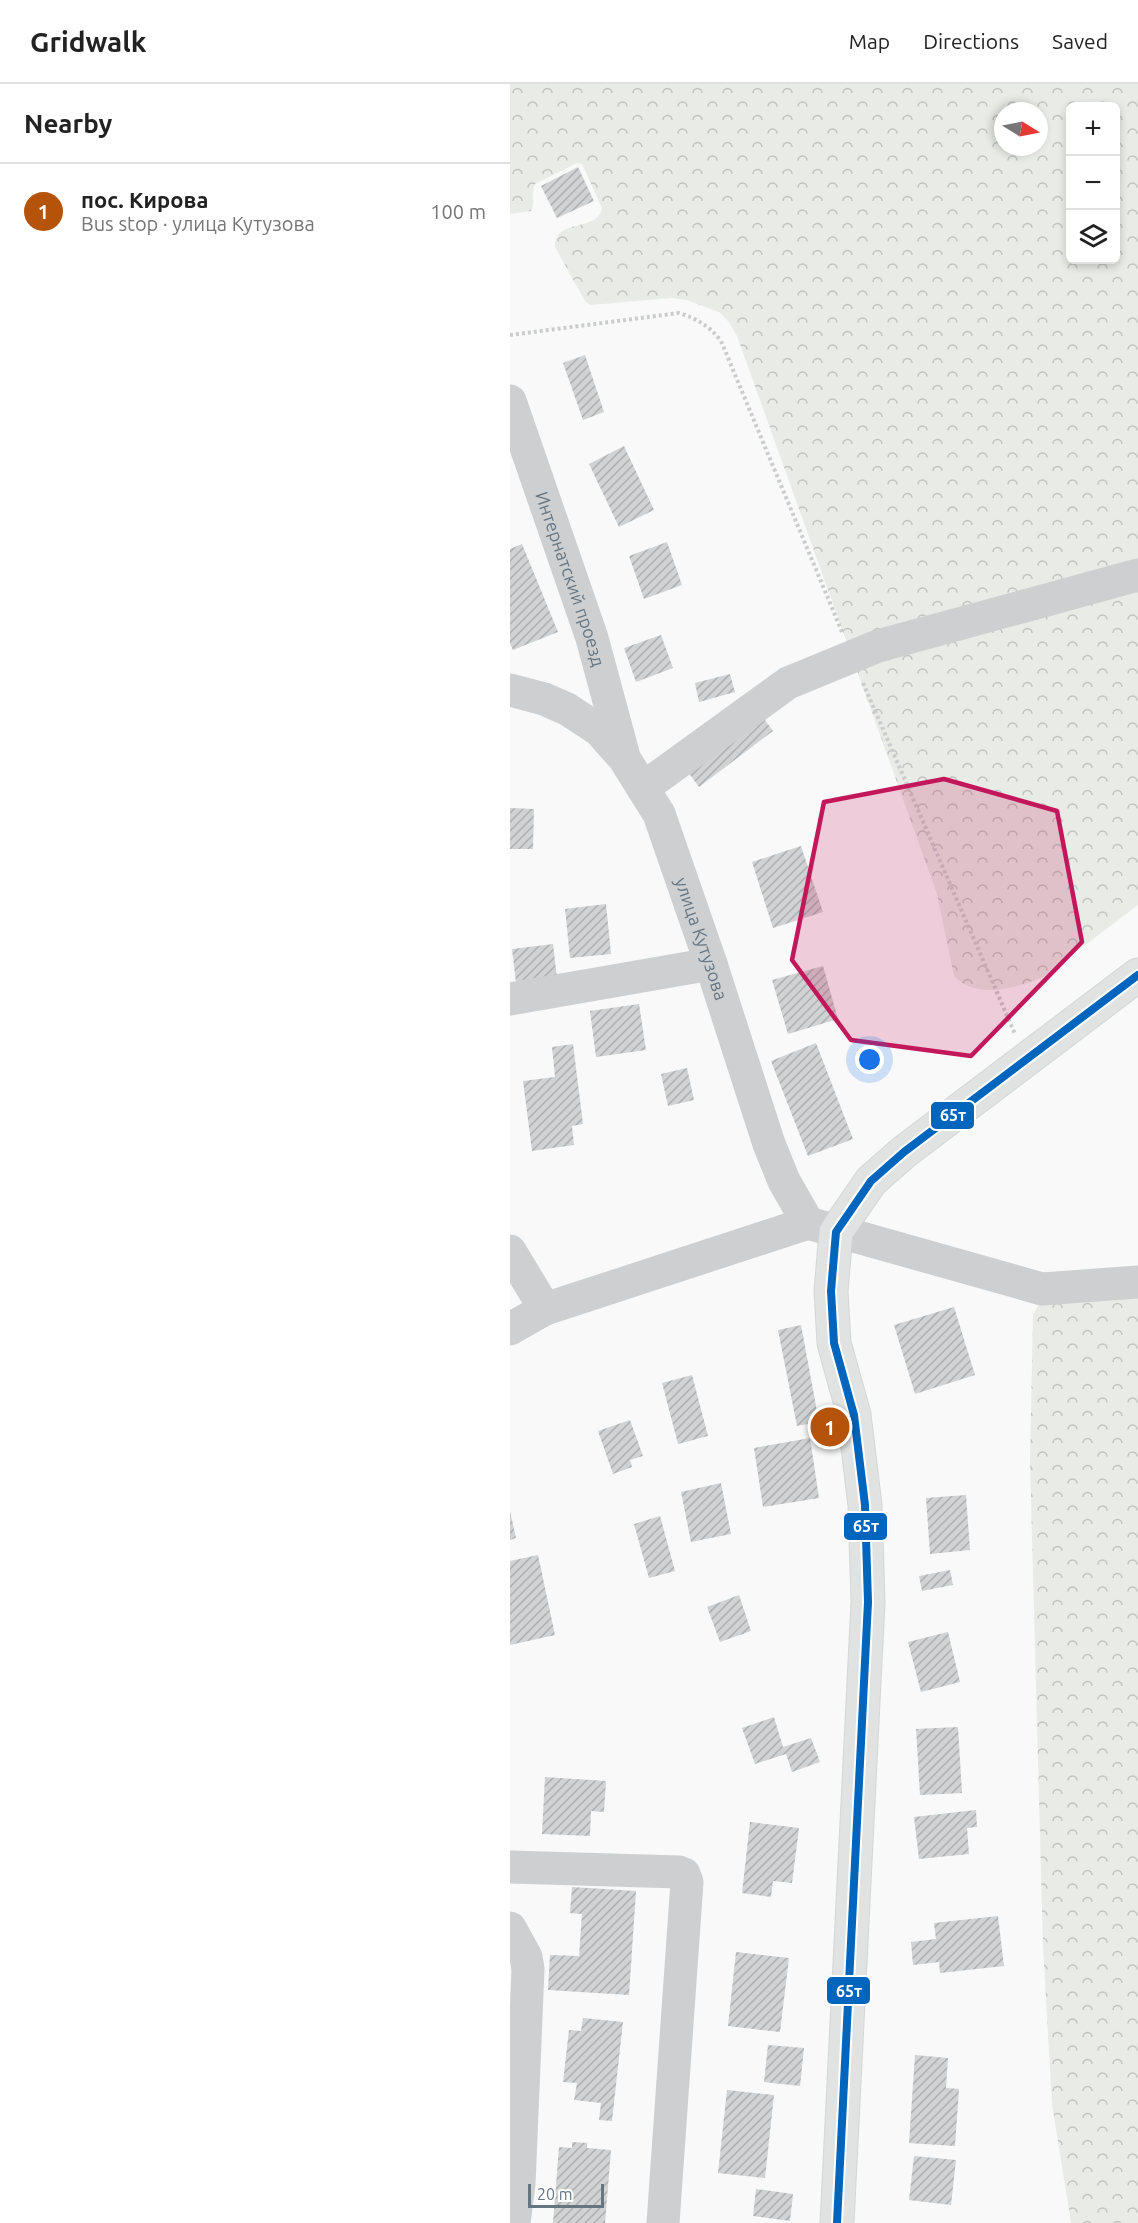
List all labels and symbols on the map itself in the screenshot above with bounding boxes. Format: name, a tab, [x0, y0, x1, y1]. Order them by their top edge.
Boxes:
north arrow	[994, 102, 1048, 156]
street label: Интернатский проезд	[532, 489, 609, 669]
street label: улица Кутузова	[672, 875, 732, 1003]
your location	[855, 1045, 884, 1074]
line badge: 65т	[930, 1101, 975, 1130]
text: 65т	[940, 1106, 966, 1124]
pin: 1	[810, 1404, 850, 1450]
line badge: 65т	[843, 1512, 888, 1541]
text: 65т	[853, 1517, 879, 1535]
line badge: 65т	[826, 1976, 871, 2005]
text: 65т	[836, 1982, 862, 2000]
scale bar	[528, 2181, 604, 2208]

